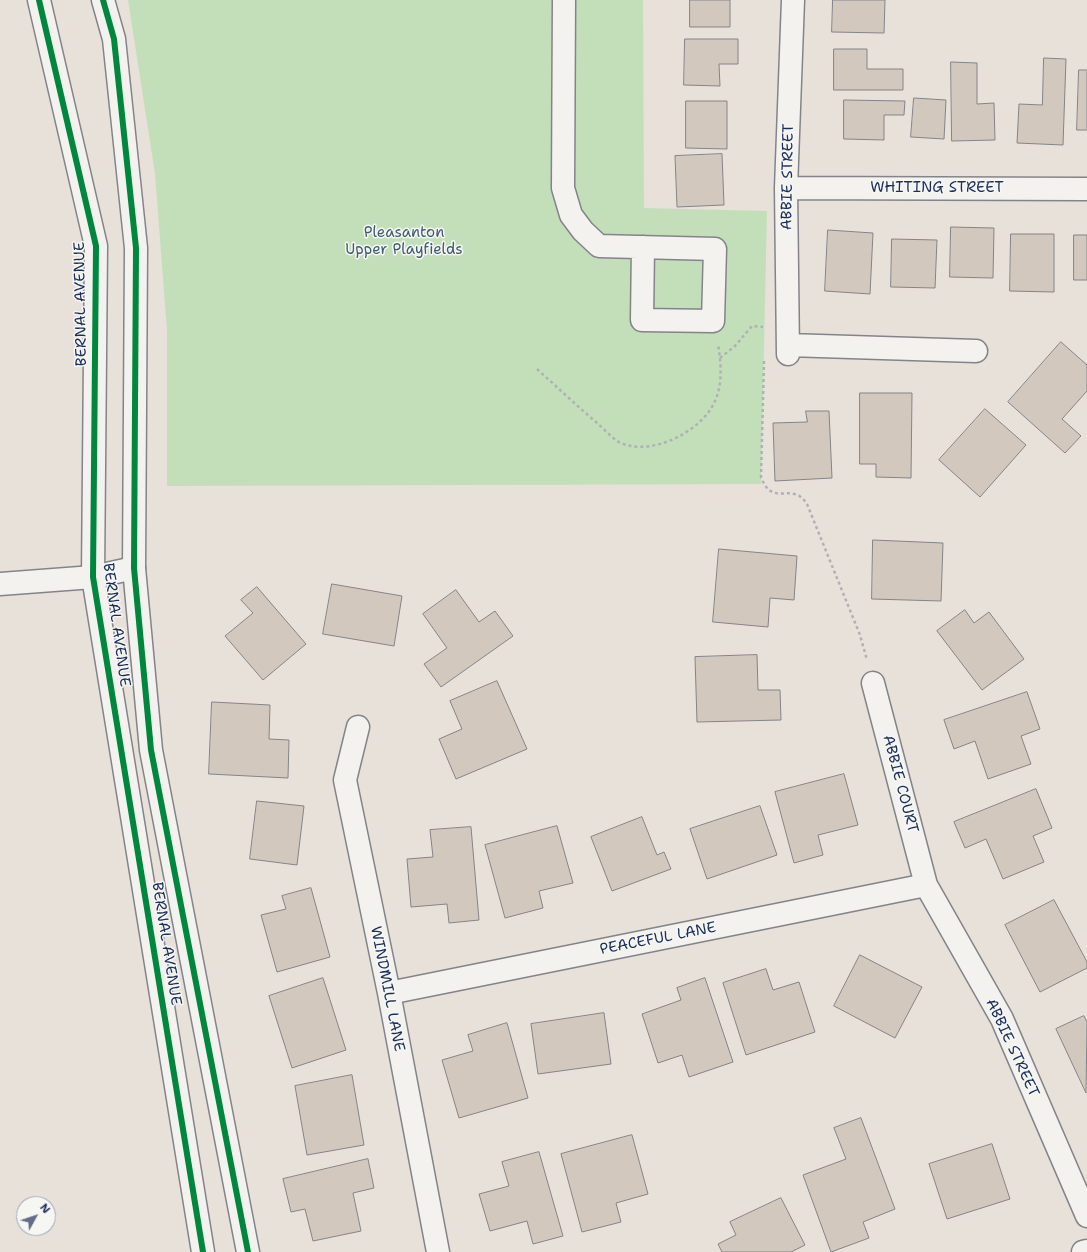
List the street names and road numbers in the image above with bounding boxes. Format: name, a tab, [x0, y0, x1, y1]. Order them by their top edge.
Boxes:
street label: ABBIE STREET	[778, 124, 798, 230]
street label: WHITING STREET	[870, 179, 1004, 197]
street label: BERNAL AVENUE	[71, 242, 91, 366]
street label: BERNAL AVENUE	[98, 562, 134, 688]
street label: ABBIE COURT	[878, 733, 922, 835]
street label: BERNAL AVENUE	[147, 881, 185, 1007]
street label: PEACEFUL LANE	[598, 919, 718, 959]
street label: WINDMILL LANE	[366, 925, 408, 1053]
street label: ABBIE STREET	[981, 996, 1043, 1100]

